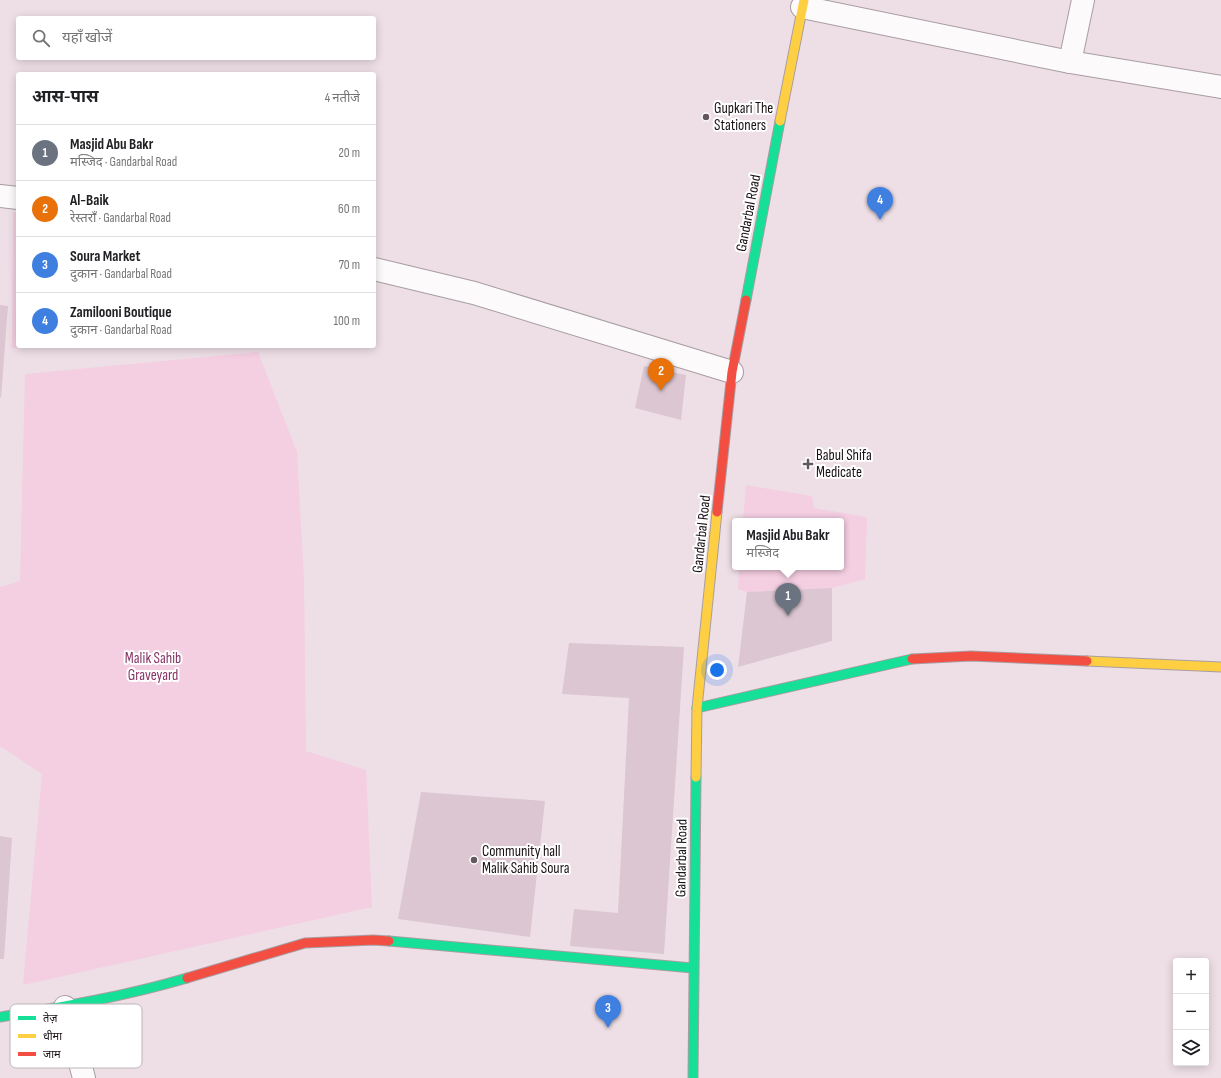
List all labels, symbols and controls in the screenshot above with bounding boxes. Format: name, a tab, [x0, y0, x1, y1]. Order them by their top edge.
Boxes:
search box	[16, 16, 376, 60]
icon: search	[30, 27, 52, 49]
text: यहाँ खोजें	[62, 28, 112, 47]
text: आस-पास	[32, 87, 99, 107]
text: 4 नतीजे	[325, 90, 360, 106]
place label: Gupkari The Stationers	[714, 99, 773, 135]
marker: Gupkari The Stationers	[701, 112, 711, 122]
text: Masjid Abu Bakr	[70, 135, 153, 154]
text: 1	[42, 145, 48, 161]
text: 20 m	[338, 145, 360, 161]
text: मस्जिद · Gandarbal Road	[70, 154, 177, 170]
street label: Gandarbal Road	[732, 173, 765, 253]
pin: 4	[867, 187, 893, 220]
text: Al-Baik	[70, 191, 109, 210]
text: 2	[42, 201, 48, 217]
text: 60 m	[338, 201, 360, 217]
text: रेस्तराँ · Gandarbal Road	[70, 210, 171, 226]
text: Soura Market	[70, 247, 140, 266]
text: 3	[42, 257, 48, 273]
text: 70 m	[339, 257, 360, 273]
text: दुकान · Gandarbal Road	[70, 266, 172, 282]
text: Zamilooni Boutique	[70, 303, 172, 322]
text: 4	[42, 313, 48, 329]
text: 100 m	[333, 313, 360, 329]
text: दुकान · Gandarbal Road	[70, 322, 172, 338]
pin: 2	[648, 358, 674, 391]
place label: Babul Shifa Medicate	[816, 446, 872, 482]
marker: Babul Shifa Medicate	[803, 459, 813, 469]
street label: Gandarbal Road	[688, 494, 715, 574]
popup	[732, 518, 844, 570]
text: Masjid Abu Bakr	[746, 526, 830, 545]
text: मस्जिद	[746, 545, 779, 561]
pin: 1	[775, 583, 801, 616]
park label: Malik Sahib Graveyard	[125, 649, 181, 685]
your location	[707, 660, 727, 680]
street label: Gandarbal Road	[671, 819, 692, 897]
place label: Community hall Malik Sahib Soura	[482, 842, 570, 878]
marker: Community hall Malik Sahib Soura	[469, 855, 479, 865]
map controls	[1173, 958, 1209, 1066]
button: +	[1173, 958, 1209, 994]
button: −	[1173, 994, 1209, 1030]
pin: 3	[595, 995, 621, 1028]
legend	[10, 1004, 142, 1068]
text: तेज़	[43, 1012, 58, 1025]
text: धीमा	[43, 1030, 62, 1043]
button: layers	[1173, 1030, 1209, 1066]
text: जाम	[43, 1048, 61, 1061]

